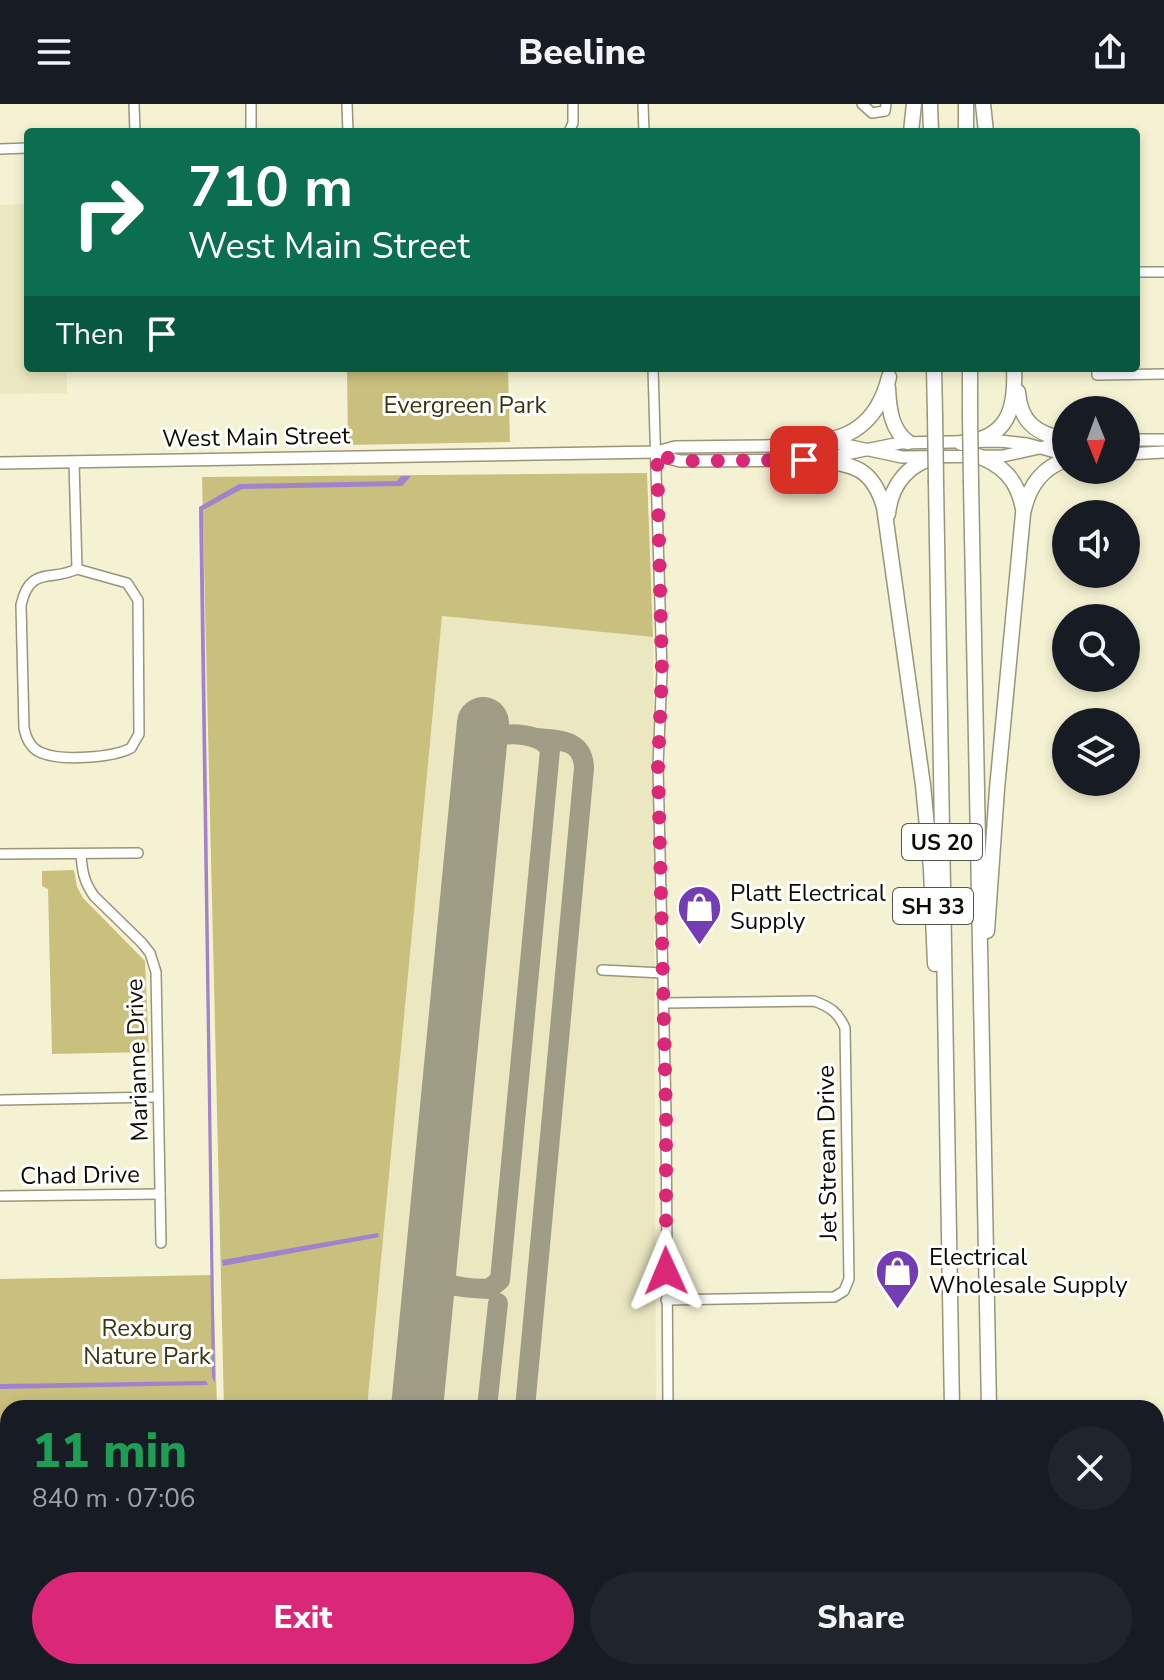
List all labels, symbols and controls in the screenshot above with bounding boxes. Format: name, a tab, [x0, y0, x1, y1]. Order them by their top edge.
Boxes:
text: Beeline	[518, 28, 646, 77]
icon: menu	[32, 30, 76, 74]
icon: share	[1088, 30, 1132, 74]
text: 710 m	[188, 149, 353, 226]
icon: right	[56, 160, 160, 264]
text: West Main Street	[188, 222, 470, 271]
icon: arrive	[140, 312, 184, 356]
text: Then	[56, 314, 124, 355]
park label: Evergreen Park	[384, 389, 547, 421]
north arrow	[1052, 396, 1140, 484]
map controls	[1052, 396, 1140, 796]
street label: West Main Street	[162, 419, 351, 455]
pin	[770, 426, 838, 494]
icon: arrive	[782, 438, 826, 482]
button: sound	[1052, 500, 1140, 588]
button: search	[1052, 604, 1140, 692]
button: layers	[1052, 708, 1140, 796]
road number: US 20	[902, 824, 982, 860]
place label: Platt Electrical Supply	[730, 877, 886, 937]
shop icon: Platt Electrical Supply	[675, 883, 723, 946]
road number: SH 33	[893, 888, 973, 924]
street label: Marianne Drive	[118, 978, 156, 1142]
street label: Jet Stream Drive	[809, 1065, 845, 1242]
street label: Chad Drive	[20, 1158, 140, 1192]
position arrow	[624, 1229, 708, 1313]
place label: Electrical Wholesale Supply	[929, 1241, 1128, 1301]
shop icon: Electrical Wholesale Supply	[874, 1247, 922, 1310]
park label: Rexburg Nature Park	[83, 1312, 212, 1372]
text: 11 min	[32, 1418, 187, 1484]
button: close	[1048, 1426, 1132, 1510]
text: 840 m · 07:06	[32, 1481, 195, 1516]
button: Exit	[32, 1572, 574, 1664]
button: Share	[590, 1572, 1132, 1664]

